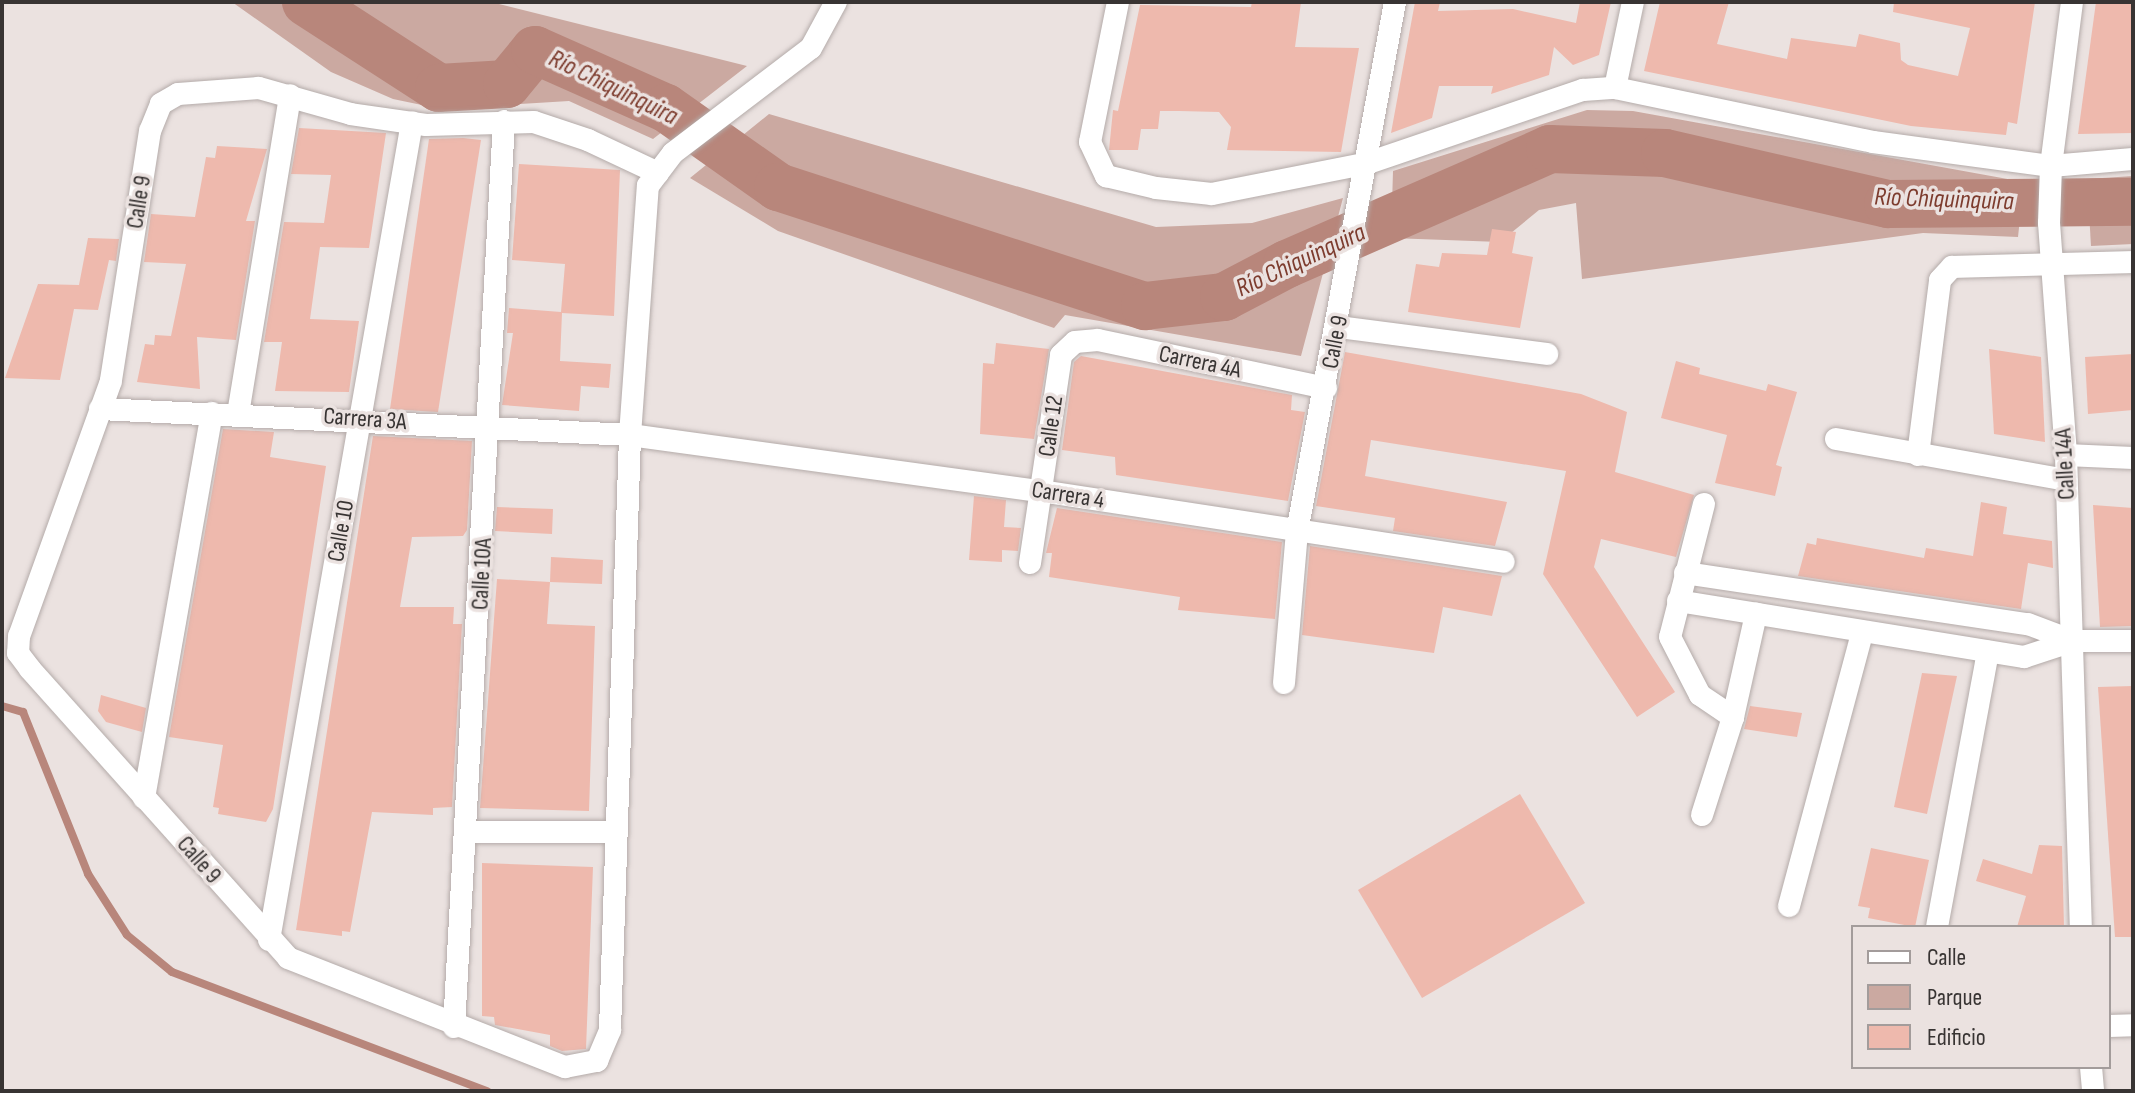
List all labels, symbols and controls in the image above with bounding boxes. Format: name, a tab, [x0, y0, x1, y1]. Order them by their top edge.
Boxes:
water label: Río Chiquinquira	[543, 43, 683, 133]
street label: Calle 9	[121, 173, 157, 231]
water label: Río Chiquinquira	[1874, 182, 2014, 218]
water label: Río Chiquinquira	[1231, 217, 1371, 305]
street label: Calle 9	[1316, 313, 1354, 371]
street label: Carrera 4A	[1156, 339, 1244, 385]
street label: Calle 12	[1032, 394, 1070, 458]
street label: Carrera 3A	[322, 402, 408, 436]
street label: Calle 14A	[2049, 428, 2081, 500]
street label: Carrera 4	[1030, 475, 1106, 515]
street label: Calle 10	[321, 498, 361, 564]
street label: Calle 10A	[466, 537, 498, 611]
street label: Calle 9	[171, 830, 227, 890]
legend	[1851, 925, 2111, 1069]
text: Calle	[1927, 943, 1966, 972]
text: Parque	[1927, 983, 1982, 1012]
text: Edificio	[1927, 1023, 1986, 1052]

